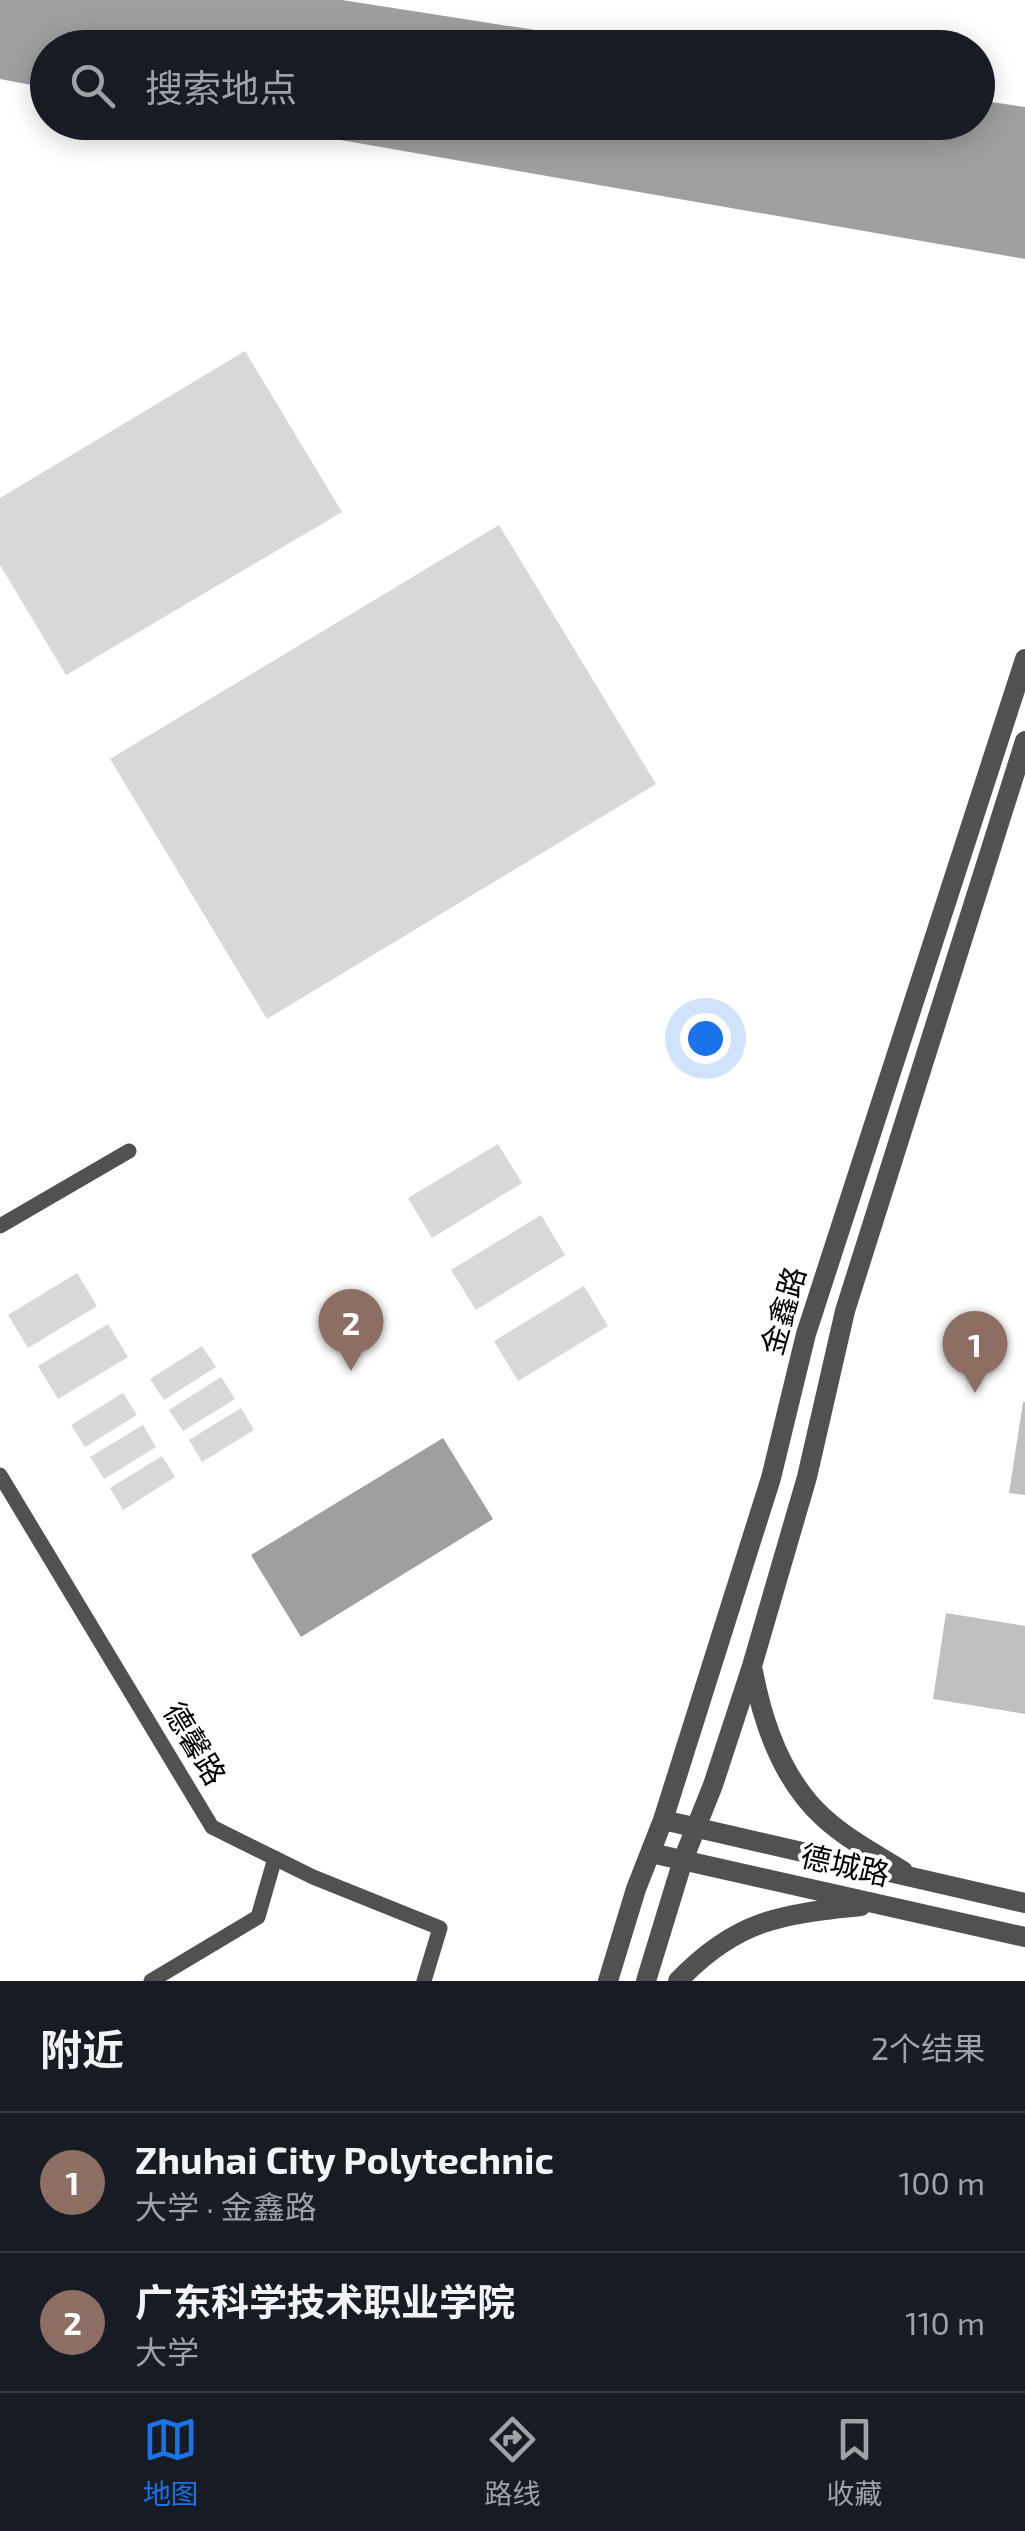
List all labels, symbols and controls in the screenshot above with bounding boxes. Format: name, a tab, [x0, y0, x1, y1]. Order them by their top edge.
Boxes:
search box	[30, 30, 995, 140]
icon: search	[65, 58, 120, 113]
text: 搜索地点	[145, 64, 297, 110]
your location	[680, 1013, 731, 1064]
street label: 金鑫路	[752, 1262, 812, 1359]
pin: 2	[318, 1288, 384, 1371]
pin: 1	[942, 1310, 1008, 1393]
street label: 德馨路	[157, 1695, 234, 1791]
street label: 德城路	[798, 1836, 893, 1892]
text: 附近	[40, 2023, 124, 2073]
text: 2个结果	[871, 2028, 985, 2066]
text: Zhuhai City Polytechnic	[135, 2136, 554, 2182]
text: 1	[66, 2163, 79, 2201]
text: 100 m	[899, 2163, 985, 2201]
text: 大学 · 金鑫路	[135, 2187, 317, 2225]
text: 广东科学技术职业学院	[135, 2278, 515, 2324]
text: 2	[63, 2303, 82, 2341]
text: 110 m	[905, 2303, 985, 2341]
text: 大学	[135, 2332, 199, 2370]
tab: 地图	[143, 2412, 199, 2512]
tab: 路线	[484, 2412, 540, 2512]
tab: 收藏	[826, 2412, 882, 2512]

